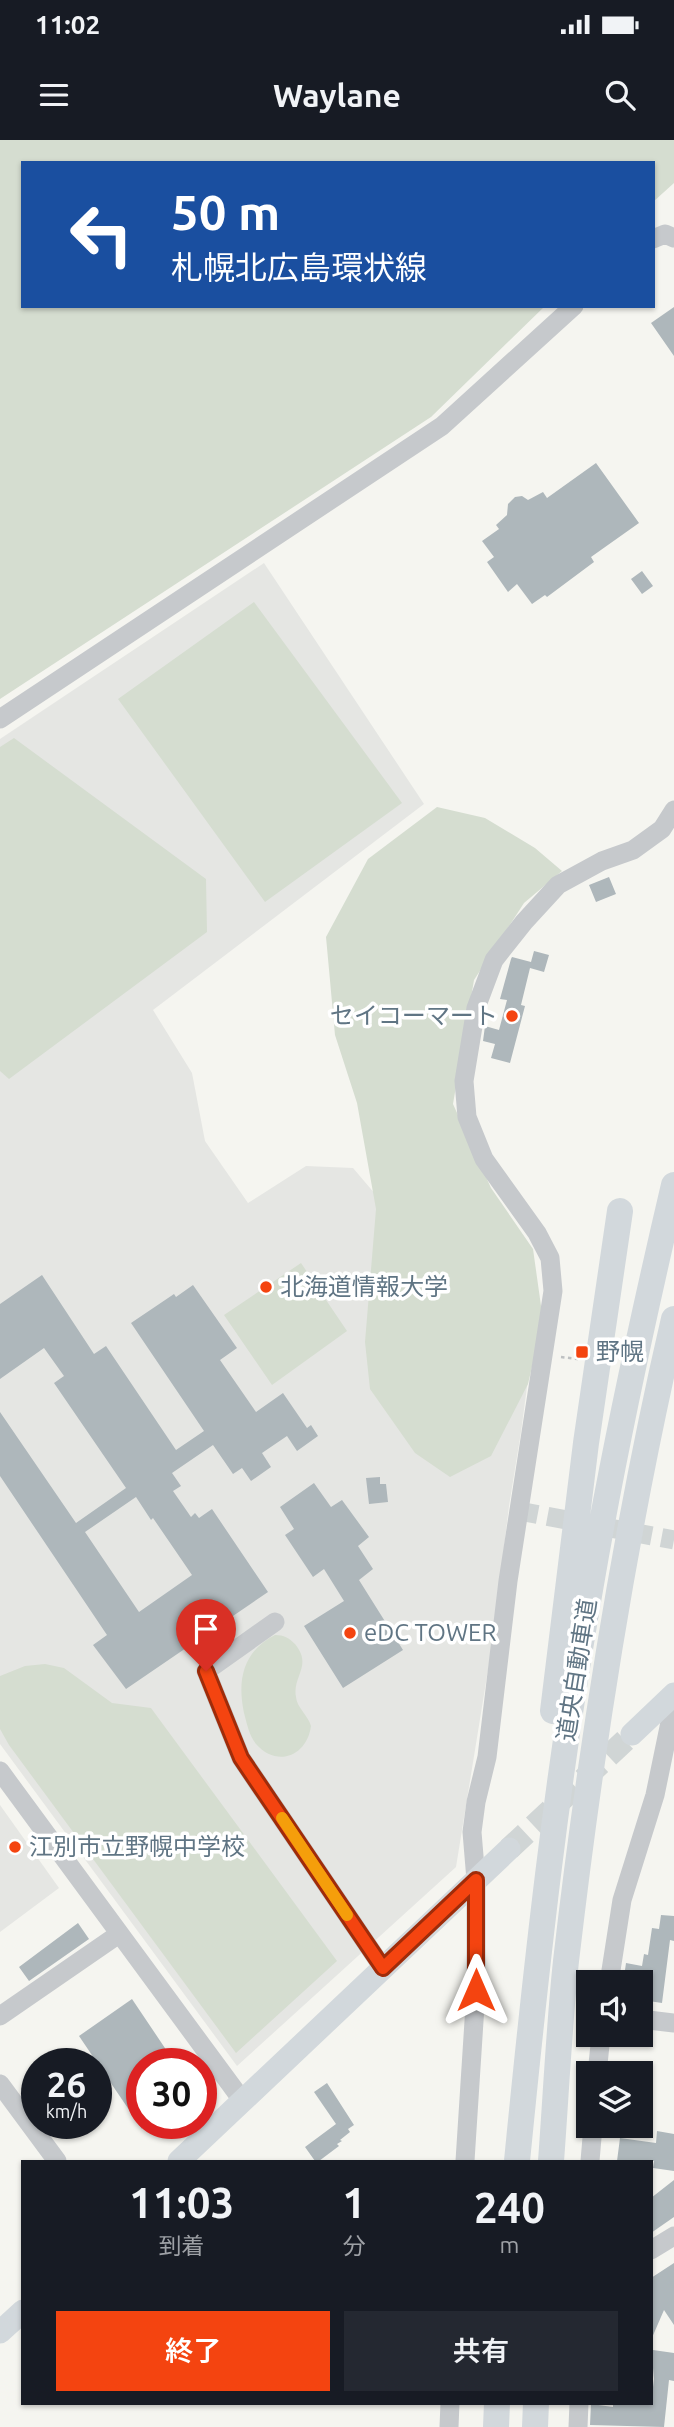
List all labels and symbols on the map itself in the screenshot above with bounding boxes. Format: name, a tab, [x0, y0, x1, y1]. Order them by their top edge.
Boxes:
place label: セイコーマート	[330, 1002, 498, 1029]
marker: セイコーマート	[504, 1008, 520, 1024]
place label: 北海道情報大学	[280, 1273, 448, 1300]
marker: 北海道情報大学	[258, 1279, 274, 1295]
place label: 野幌	[596, 1338, 644, 1365]
marker: 野幌	[574, 1344, 590, 1360]
street label: 道央自動車道	[552, 1597, 601, 1743]
pin	[176, 1599, 236, 1671]
place label: eDC TOWER	[364, 1619, 497, 1646]
marker: eDC TOWER	[342, 1625, 358, 1641]
place label: 江別市立野幌中学校	[29, 1833, 245, 1860]
marker: 江別市立野幌中学校	[7, 1839, 23, 1855]
position arrow	[439, 1953, 513, 2027]
speed limit sign: 30	[126, 2048, 217, 2139]

